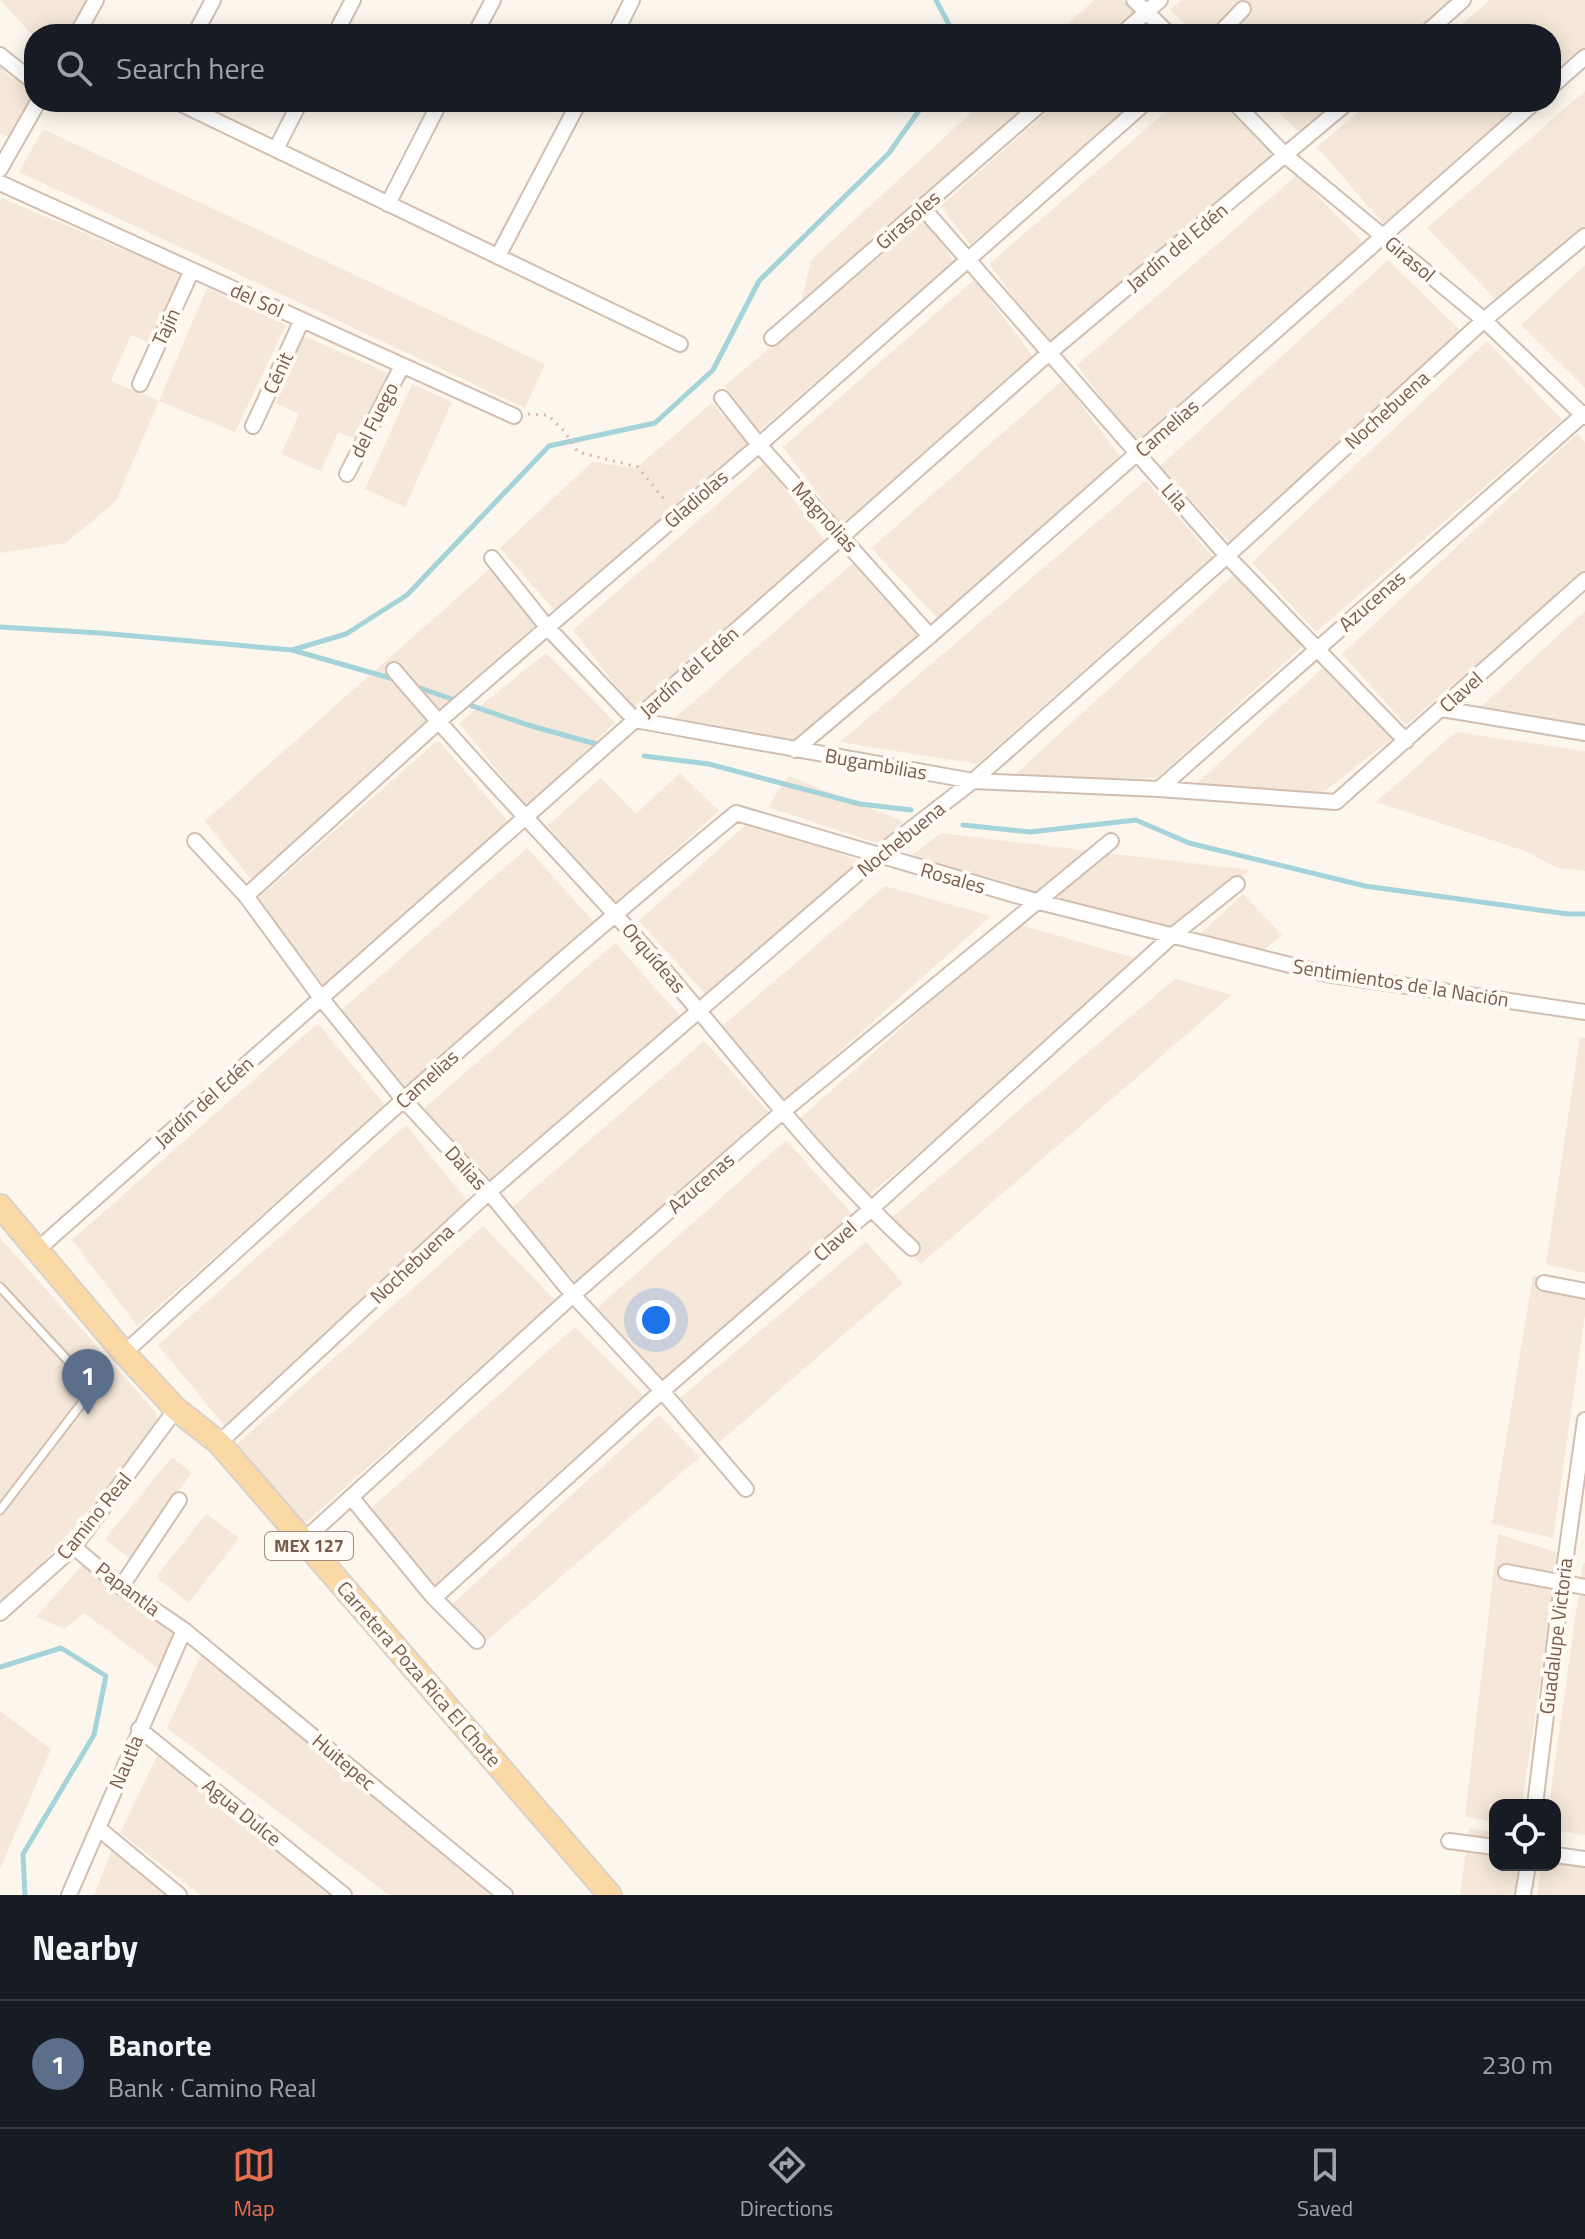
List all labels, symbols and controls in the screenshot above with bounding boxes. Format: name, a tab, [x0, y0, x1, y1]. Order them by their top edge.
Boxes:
search box	[24, 24, 1561, 112]
text: Search here	[116, 45, 265, 91]
icon: search	[52, 46, 96, 90]
street label: Girasoles	[868, 182, 947, 257]
street label: Jardín del Edén	[1119, 195, 1234, 299]
street label: Girasol	[1378, 228, 1443, 289]
street label: del Sol	[225, 274, 289, 325]
street label: Tajín	[143, 303, 188, 351]
street label: Cénit	[254, 347, 301, 399]
street label: Nochebuena	[1337, 363, 1436, 456]
street label: del Fuego	[341, 376, 406, 463]
street label: Camelias	[1128, 391, 1206, 464]
street label: Gladiolas	[657, 462, 735, 535]
street label: Magnolias	[785, 474, 866, 559]
street label: Lila	[1154, 476, 1196, 518]
street label: Azucenas	[1331, 563, 1412, 639]
street label: Jardín del Edén	[632, 618, 745, 725]
street label: Clavel	[1432, 664, 1489, 720]
street label: Bugambilias	[823, 739, 930, 788]
street label: Nochebuena	[850, 793, 951, 884]
street label: Rosales	[917, 854, 989, 902]
street label: Orquídeas	[615, 915, 694, 1000]
street label: Sentimientos de la Nación	[1291, 950, 1511, 1015]
street label: Camelias	[388, 1042, 465, 1116]
street label: Jardín del Edén	[147, 1048, 260, 1155]
street label: Dalias	[438, 1138, 495, 1197]
street label: Azucenas	[660, 1145, 741, 1221]
street label: Clavel	[806, 1213, 864, 1269]
street label: Nochebuena	[362, 1216, 461, 1311]
your location	[636, 1300, 676, 1340]
pin: 1	[62, 1349, 114, 1415]
street label: Camino Real	[49, 1465, 139, 1566]
road number: MEX 127	[265, 1532, 353, 1560]
street label: Papantla	[89, 1554, 167, 1623]
street label: Guadalupe Victoria	[1531, 1556, 1580, 1716]
street label: Carretera Poza Rica El Chote	[330, 1574, 509, 1774]
street label: Huitepec	[306, 1726, 383, 1798]
street label: Nautla	[100, 1730, 151, 1794]
street label: Agua Dulce	[196, 1770, 289, 1853]
map controls	[1489, 1799, 1561, 1871]
button: locate	[1489, 1799, 1561, 1871]
text: Nearby	[32, 1921, 138, 1973]
text: Banorte	[108, 2022, 212, 2068]
text: 1	[51, 2045, 65, 2084]
text: 230 m	[1482, 2045, 1553, 2084]
text: Bank · Camino Real	[108, 2068, 317, 2107]
tab: Map	[232, 2143, 276, 2225]
tab: Directions	[740, 2143, 833, 2225]
tab: Saved	[1297, 2143, 1353, 2225]

